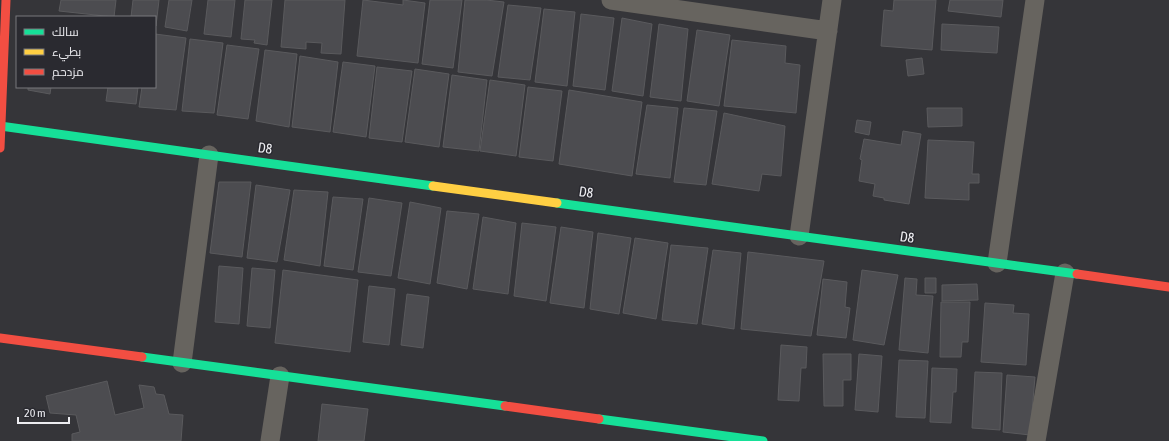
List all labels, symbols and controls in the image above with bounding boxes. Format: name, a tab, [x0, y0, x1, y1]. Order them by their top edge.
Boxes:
legend	[16, 16, 156, 88]
text: سالك	[52, 25, 79, 39]
text: بطيء	[52, 45, 81, 62]
text: مزدحم	[52, 65, 84, 80]
street label: D8	[257, 139, 274, 157]
street label: D8	[578, 183, 595, 201]
street label: D8	[899, 228, 916, 246]
scale bar	[18, 399, 69, 425]
text: 20 m	[24, 406, 46, 420]

